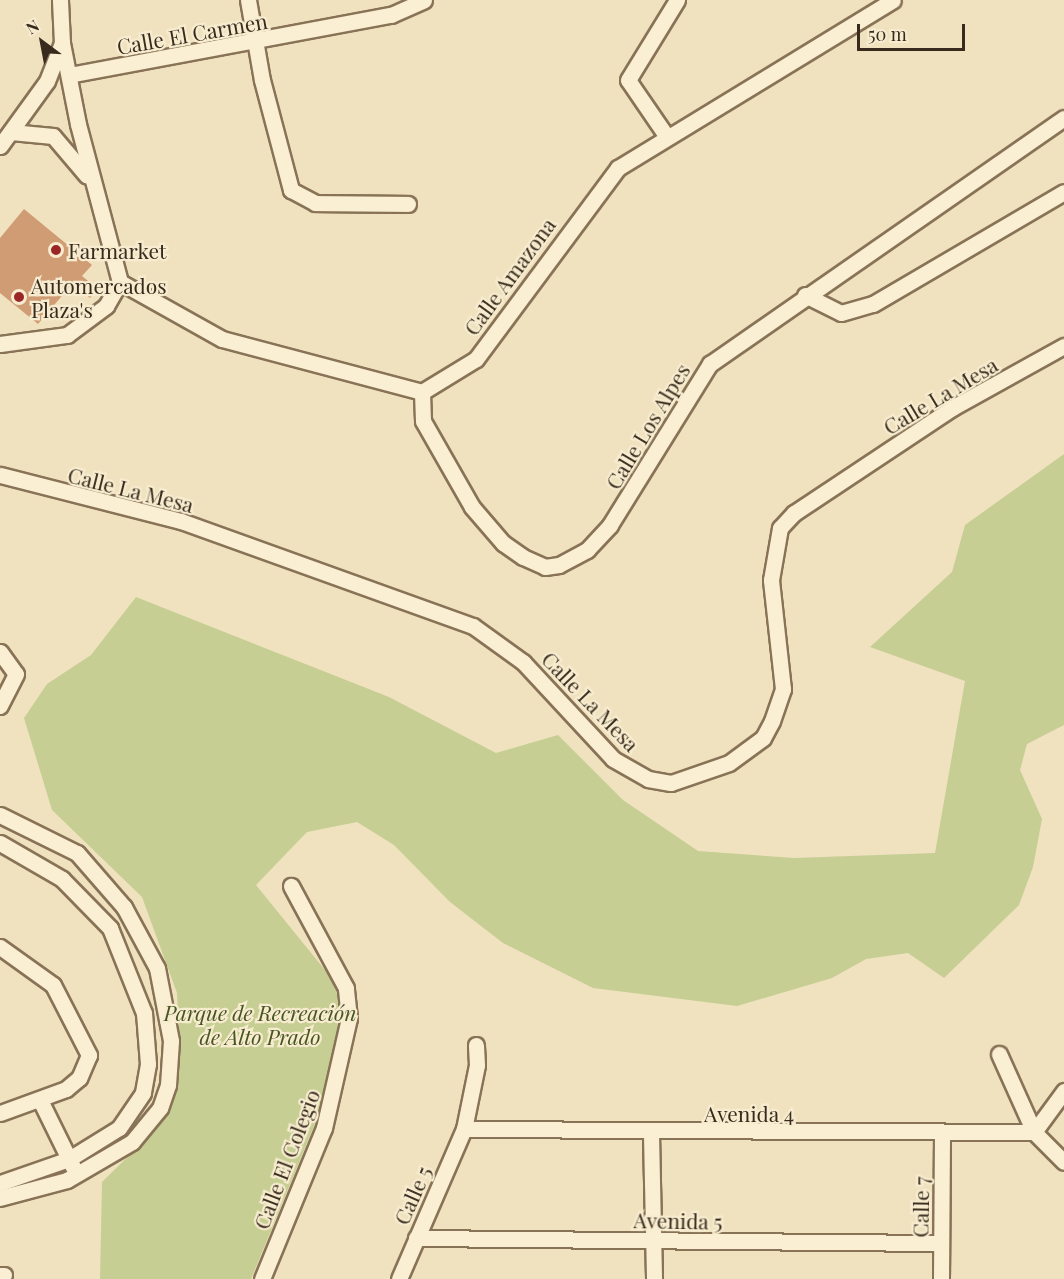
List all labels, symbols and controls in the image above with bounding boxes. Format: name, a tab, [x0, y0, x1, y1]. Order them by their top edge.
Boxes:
street label: Calle El Carmen	[115, 7, 269, 59]
north arrow	[12, 12, 72, 72]
scale bar	[860, 12, 968, 50]
text: N	[22, 14, 43, 38]
text: 50 m	[868, 22, 907, 46]
street label: Calle Amazona	[458, 212, 560, 340]
place label: Farmarket	[68, 237, 167, 263]
marker: Farmarket	[49, 243, 63, 257]
place label: Automercados Plaza's	[31, 272, 167, 322]
marker: Automercados Plaza's	[12, 290, 26, 304]
street label: Calle La Mesa	[878, 351, 1002, 439]
street label: Calle Los Alpes	[600, 358, 694, 494]
street label: Calle La Mesa	[65, 461, 197, 517]
street label: Calle La Mesa	[537, 646, 645, 756]
park label: Parque de Recreación de Alto Prado	[164, 999, 356, 1049]
street label: Calle El Colegio	[248, 1086, 324, 1232]
street label: Avenida 4	[704, 1100, 794, 1126]
street label: Calle 5	[388, 1162, 436, 1228]
street label: Calle 7	[907, 1176, 933, 1238]
street label: Avenida 5	[633, 1207, 723, 1233]

